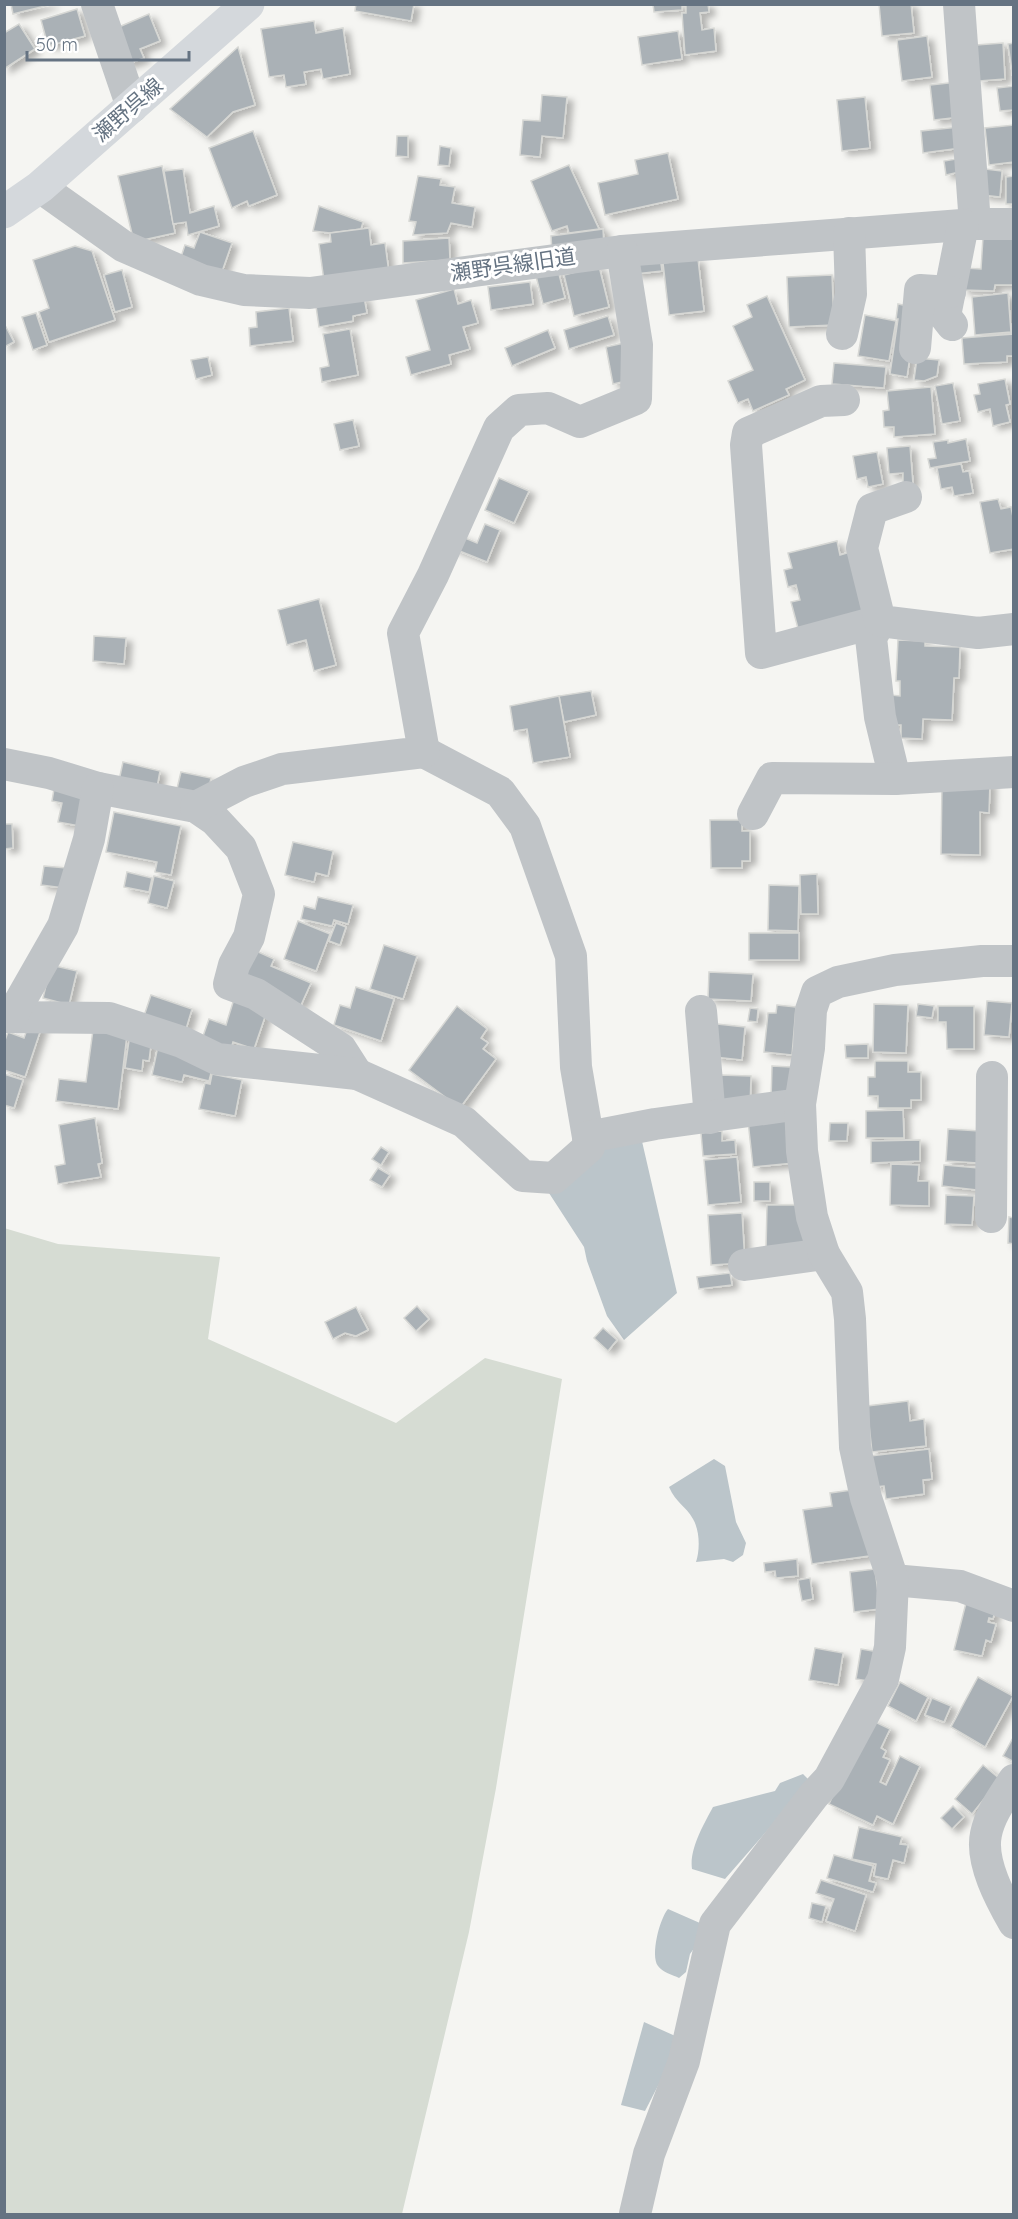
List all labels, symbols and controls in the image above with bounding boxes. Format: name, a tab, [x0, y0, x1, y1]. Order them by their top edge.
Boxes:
scale bar	[27, 24, 189, 62]
text: 50 m	[36, 33, 78, 56]
street label: 瀬野呉線	[87, 72, 168, 147]
street label: 瀬野呉線旧道	[449, 242, 577, 286]

